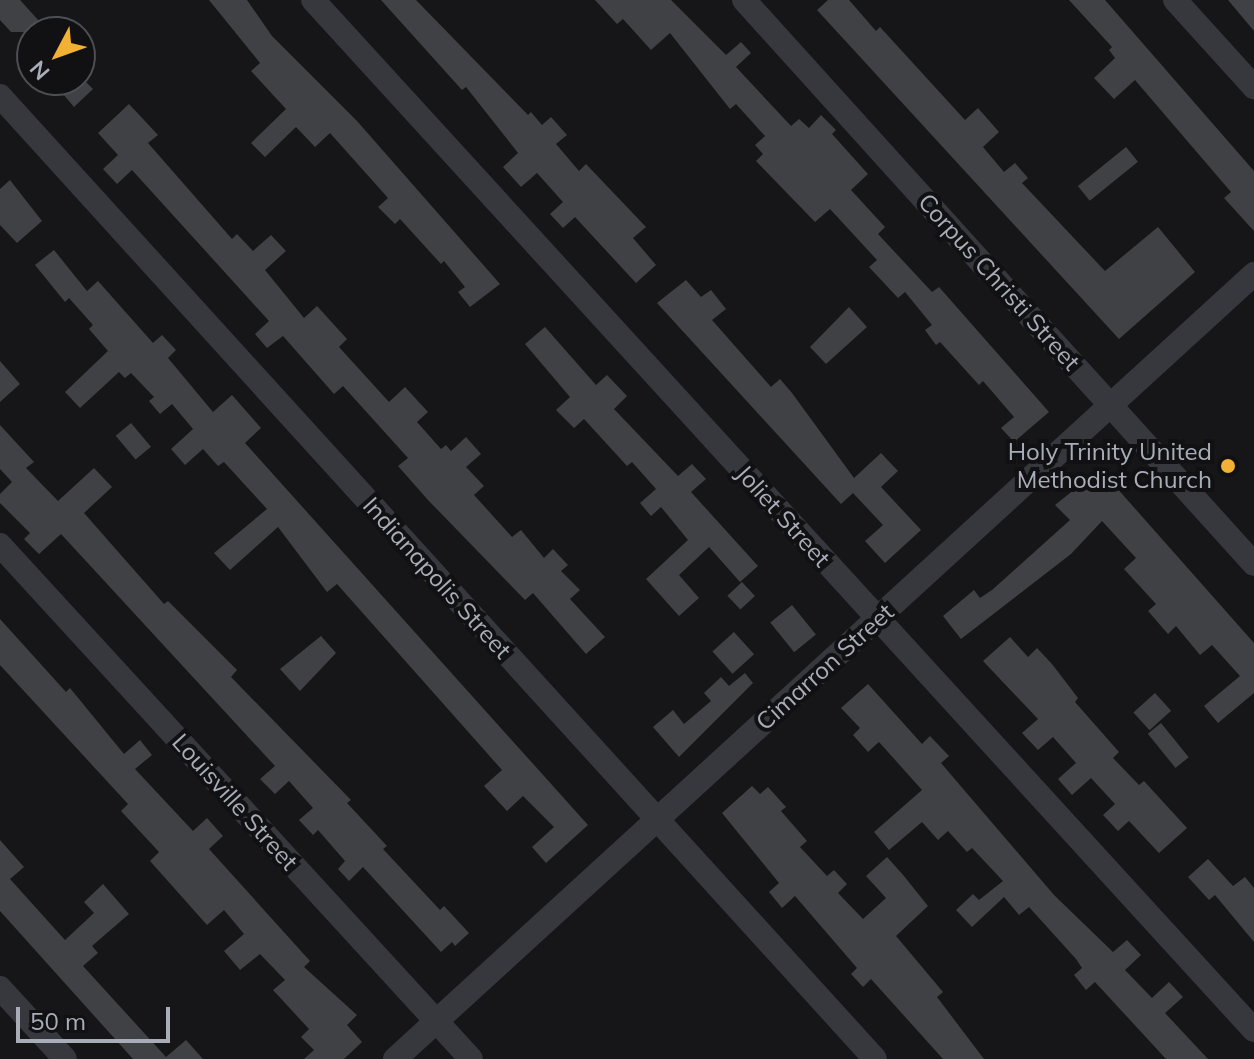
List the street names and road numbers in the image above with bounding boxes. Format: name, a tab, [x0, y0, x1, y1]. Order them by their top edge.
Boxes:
street label: Corpus Christi Street	[912, 188, 1086, 376]
street label: Joliet Street	[730, 459, 836, 573]
street label: Indianapolis Street	[357, 491, 517, 665]
street label: Cimarron Street	[750, 598, 900, 736]
street label: Louisville Street	[166, 728, 304, 876]

